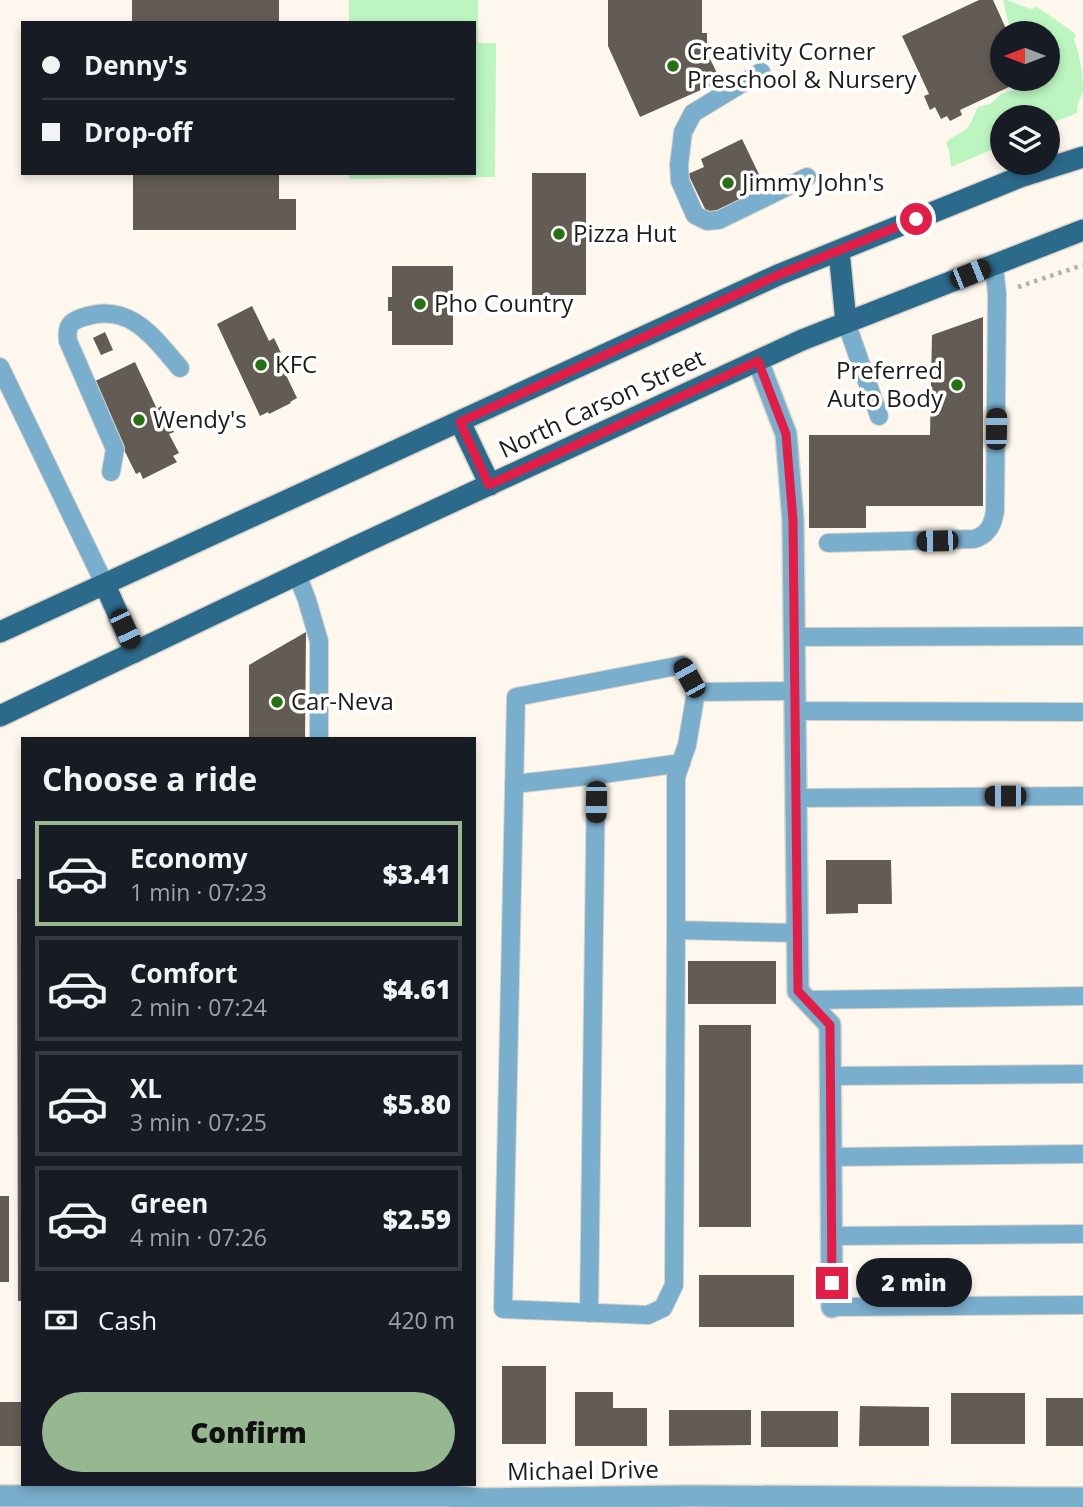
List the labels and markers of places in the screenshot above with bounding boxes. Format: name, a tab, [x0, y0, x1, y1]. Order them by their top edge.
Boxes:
place label: Creativity Corner Preschool & Nursery	[687, 34, 918, 95]
marker: Creativity Corner Preschool & Nursery	[665, 58, 681, 74]
place label: Jimmy John's	[740, 165, 884, 198]
marker: Jimmy John's	[720, 175, 736, 191]
place label: Pizza Hut	[573, 216, 677, 249]
marker: Pizza Hut	[551, 226, 567, 242]
place label: Pho Country	[434, 286, 574, 319]
marker: Pho Country	[412, 296, 428, 312]
place label: KFC	[275, 347, 317, 380]
place label: Preferred Auto Body	[827, 353, 944, 414]
marker: KFC	[253, 357, 269, 373]
marker: Preferred Auto Body	[949, 377, 965, 393]
place label: Wendy's	[153, 402, 247, 435]
marker: Wendy's	[131, 412, 147, 428]
place label: Car-Neva	[291, 684, 394, 717]
marker: Car-Neva	[269, 694, 285, 710]

